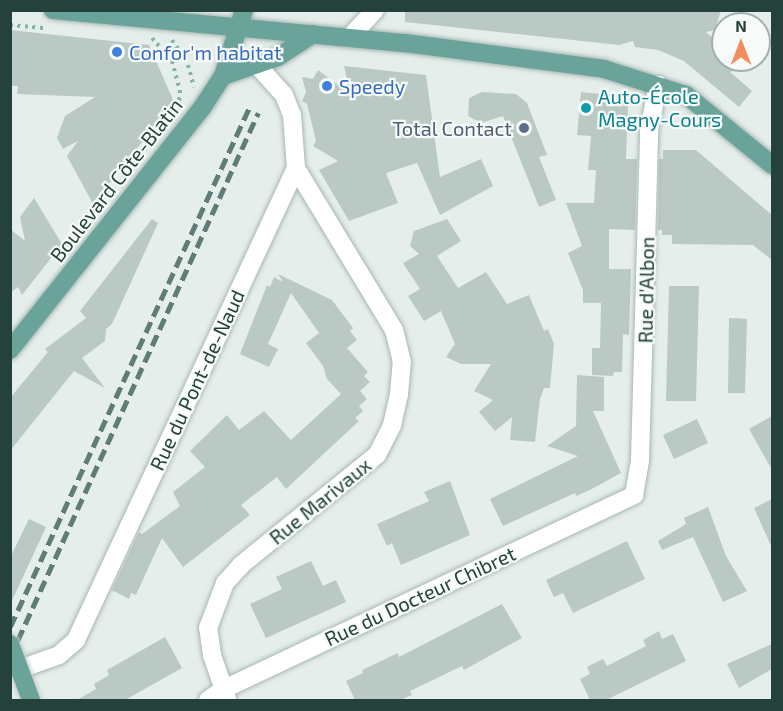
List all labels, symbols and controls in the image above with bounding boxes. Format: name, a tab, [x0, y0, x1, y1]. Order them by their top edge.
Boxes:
north arrow	[711, 12, 771, 72]
text: N	[735, 16, 747, 35]
place label: Confor'm habitat	[129, 40, 282, 64]
marker: Confor'm habitat	[110, 45, 124, 59]
place label: Speedy	[339, 74, 405, 98]
marker: Speedy	[320, 79, 334, 93]
place label: Auto-École Magny-Cours	[598, 84, 721, 131]
street label: Boulevard Côte-Blatin	[45, 94, 187, 266]
marker: Auto-École Magny-Cours	[579, 101, 593, 115]
place label: Total Contact	[392, 116, 512, 140]
marker: Total Contact	[517, 121, 531, 135]
street label: Rue d'Albon	[633, 236, 659, 344]
street label: Rue du Pont-de-Naud	[145, 286, 249, 474]
street label: Rue Marivaux	[264, 453, 376, 549]
street label: Rue du Docteur Chibret	[320, 541, 520, 651]

